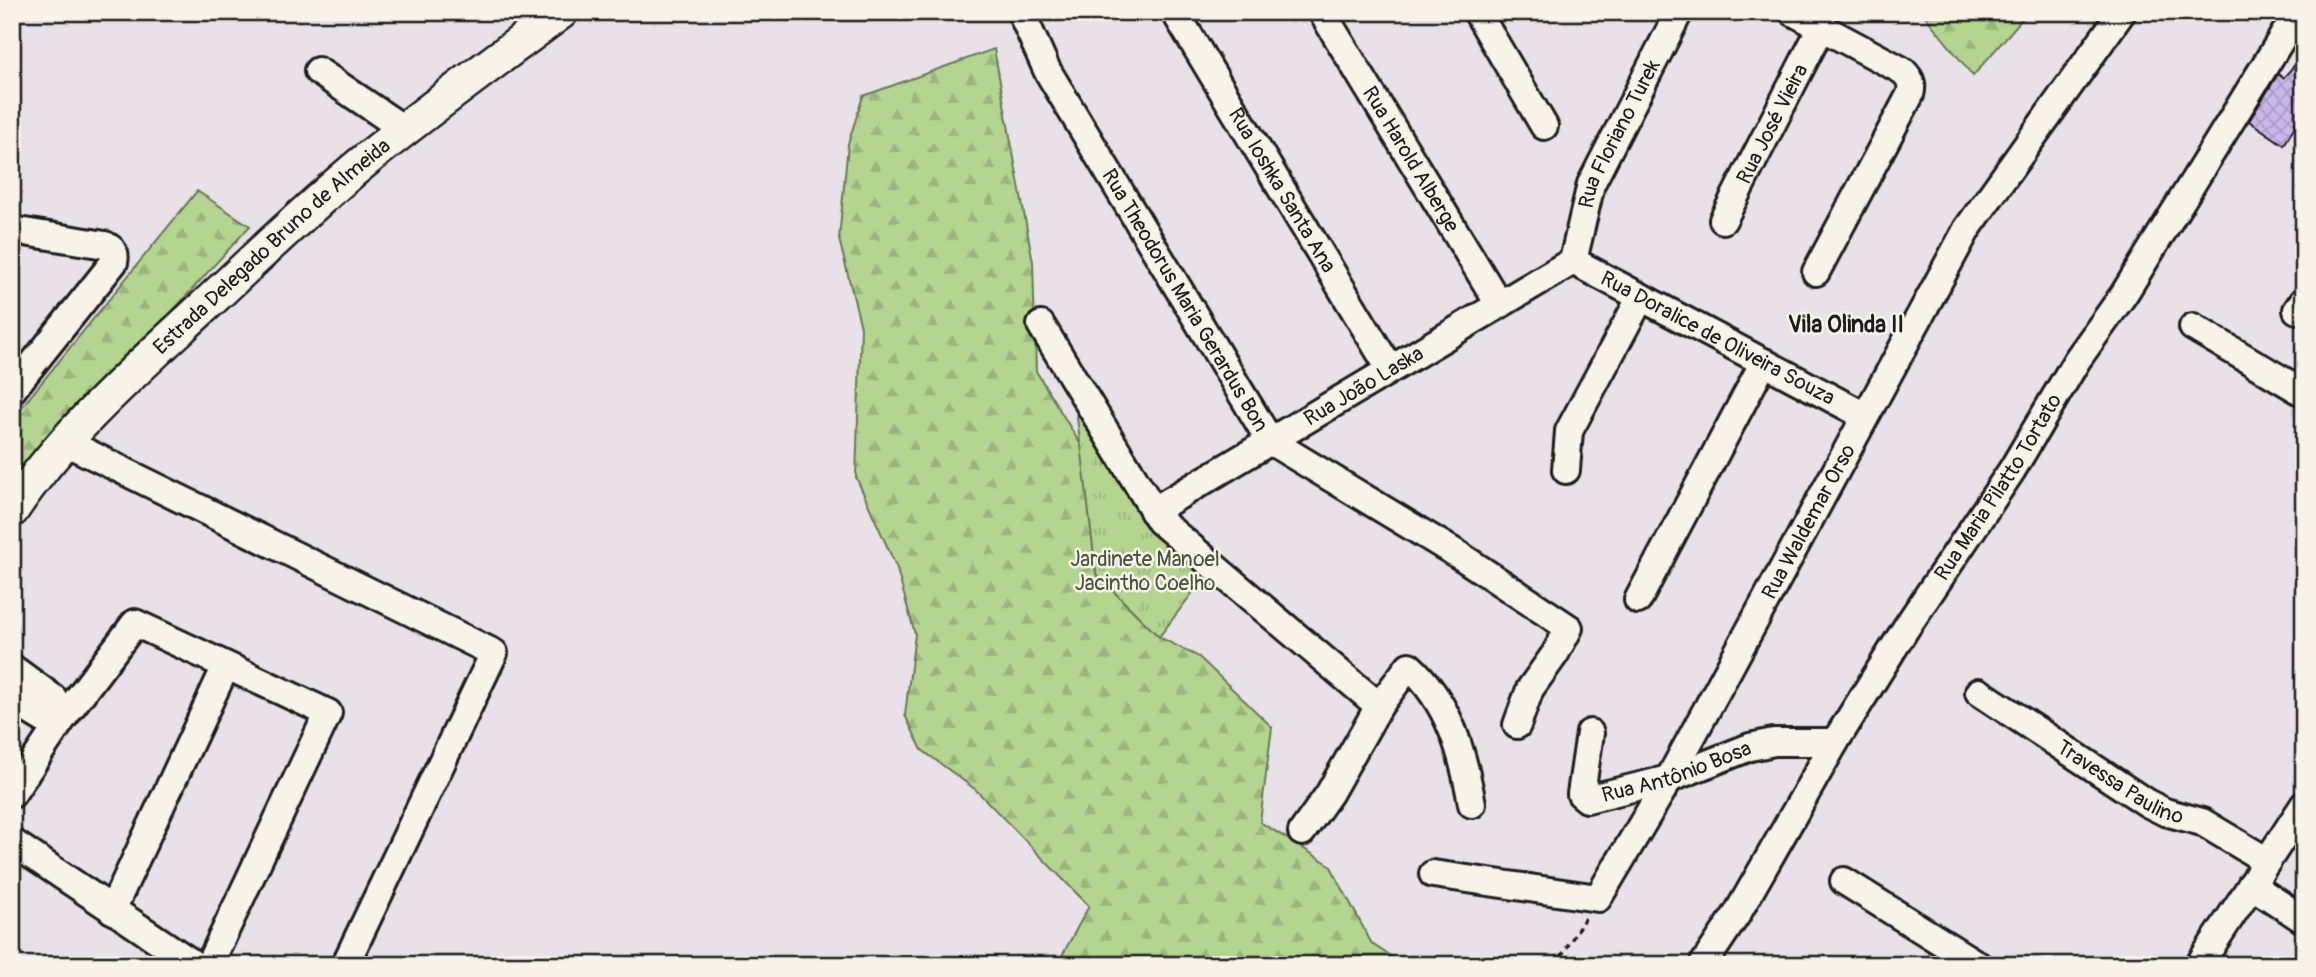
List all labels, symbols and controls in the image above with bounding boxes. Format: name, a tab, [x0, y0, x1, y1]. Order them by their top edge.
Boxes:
street label: Rua Floriano Turek	[1573, 55, 1666, 211]
street label: Rua José Vieira	[1731, 59, 1814, 189]
street label: Rua Harold Alberge	[1356, 81, 1466, 238]
street label: Rua Ioshka Santa Ana	[1222, 103, 1342, 278]
street label: Estrada Delegado Bruno de Almeida	[148, 133, 396, 361]
street label: Rua Theodorus Maria Gerardus Bon	[1095, 164, 1274, 437]
street label: Rua Doralice de Oliveira Souza	[1596, 265, 1839, 412]
district label: Vila Olinda II	[1788, 310, 1904, 339]
street label: Rua João Laska	[1299, 340, 1429, 432]
street label: Rua Maria Pilatto Tortato	[1929, 389, 2068, 586]
street label: Rua Waldemar Orso	[1756, 440, 1862, 604]
park label: Jardinete Manoel Jacintho Coelho	[1070, 546, 1220, 597]
street label: Travessa Paulino	[2051, 734, 2186, 830]
street label: Rua Antônio Bosa	[1599, 735, 1755, 809]

